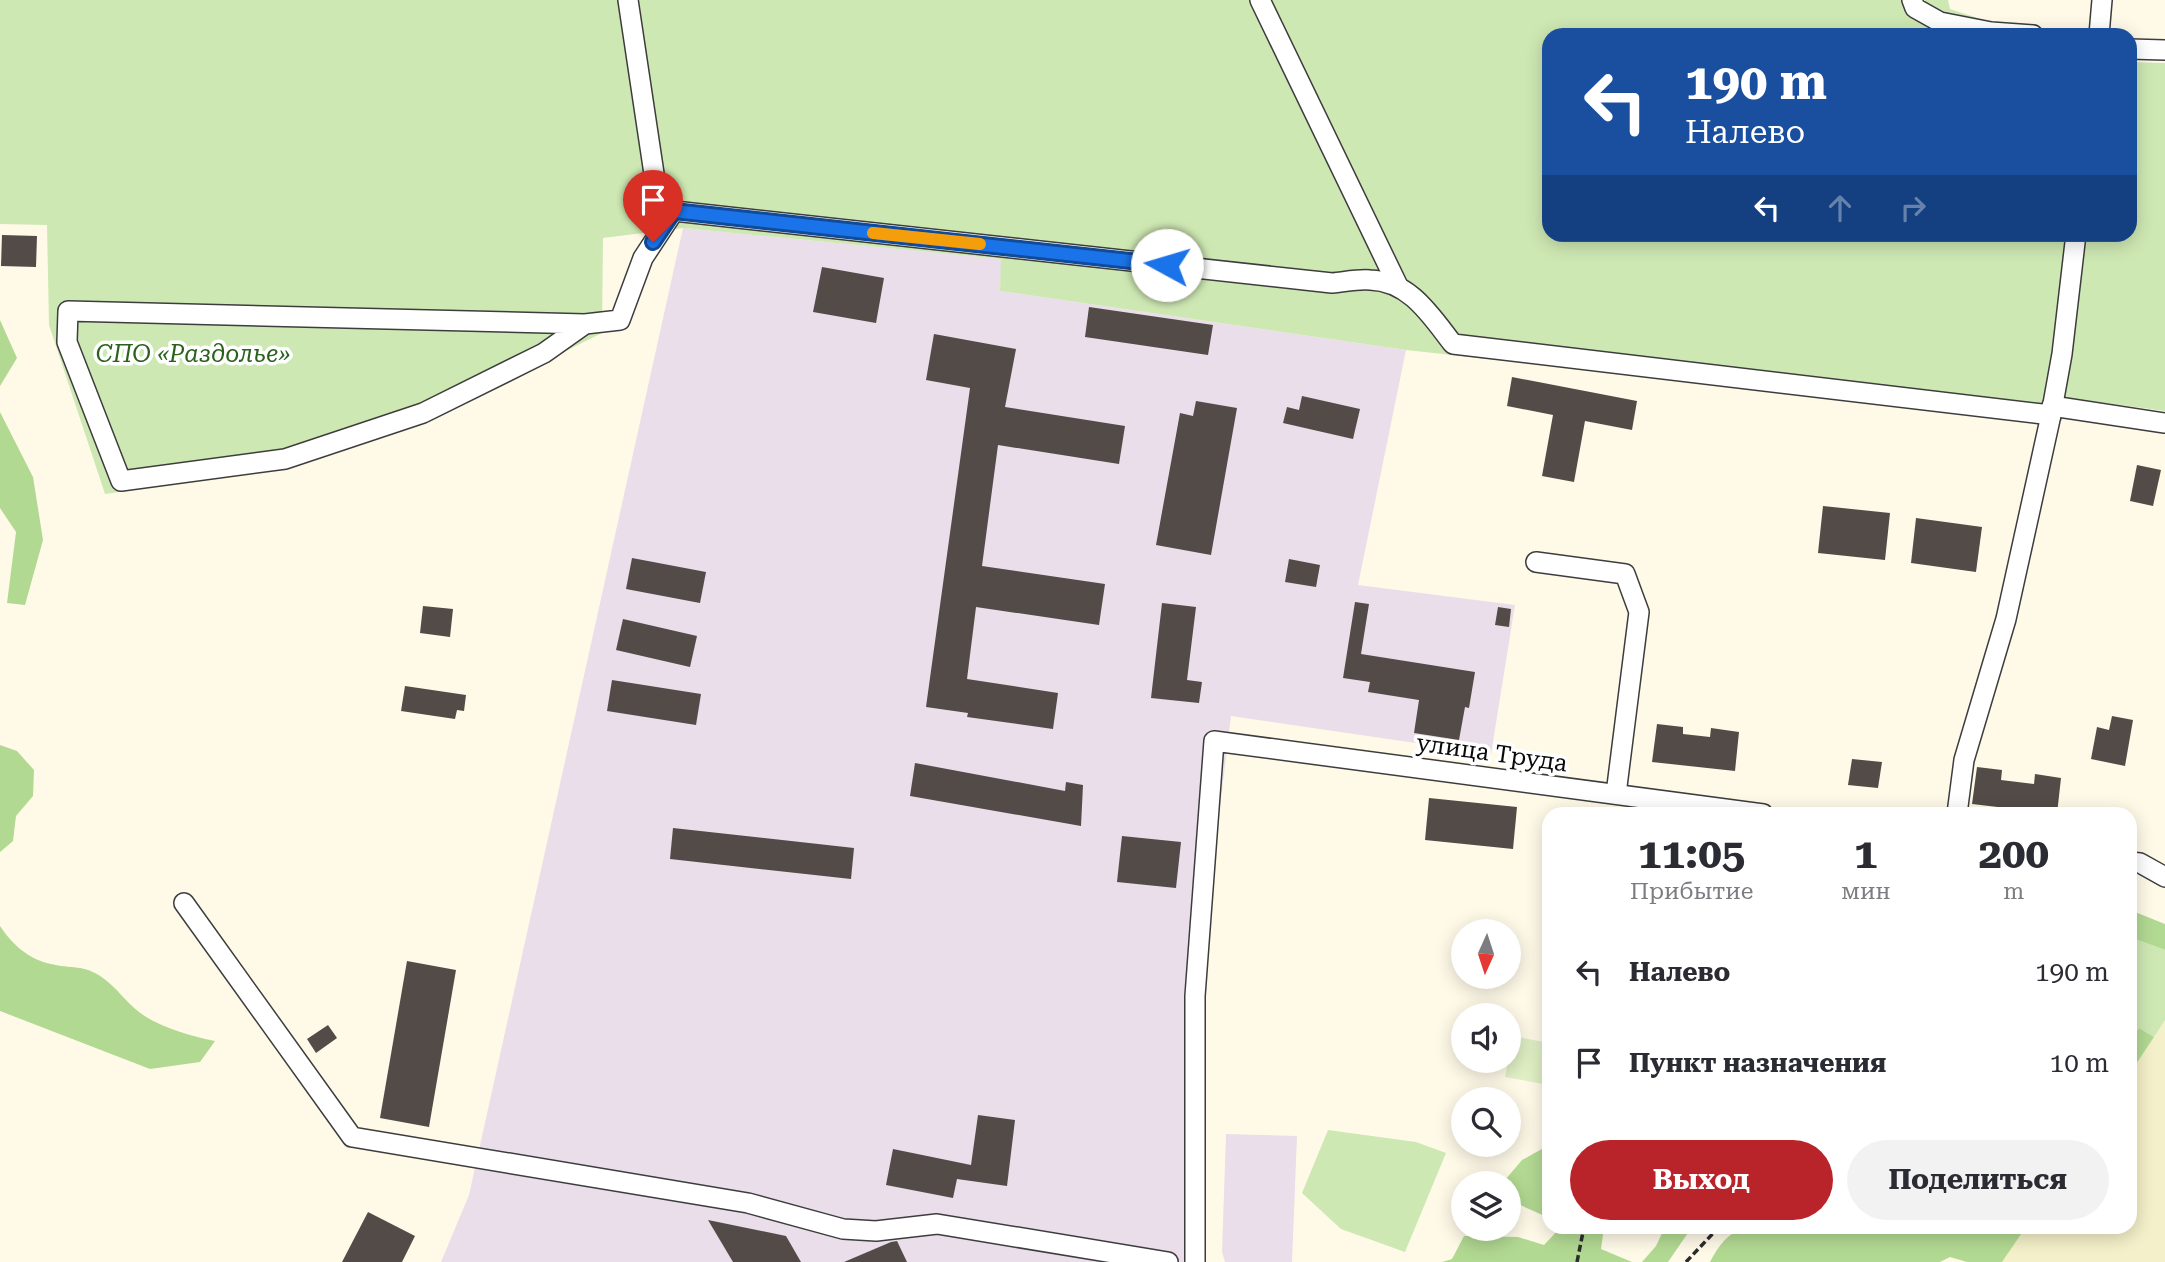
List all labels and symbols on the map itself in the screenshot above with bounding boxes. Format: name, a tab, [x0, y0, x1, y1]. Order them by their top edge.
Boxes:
pin	[623, 170, 683, 242]
position arrow	[1130, 228, 1204, 302]
park label: СПО «Раздолье»	[96, 340, 290, 368]
street label: улица Труда	[1415, 729, 1569, 777]
north arrow	[1451, 919, 1521, 989]

